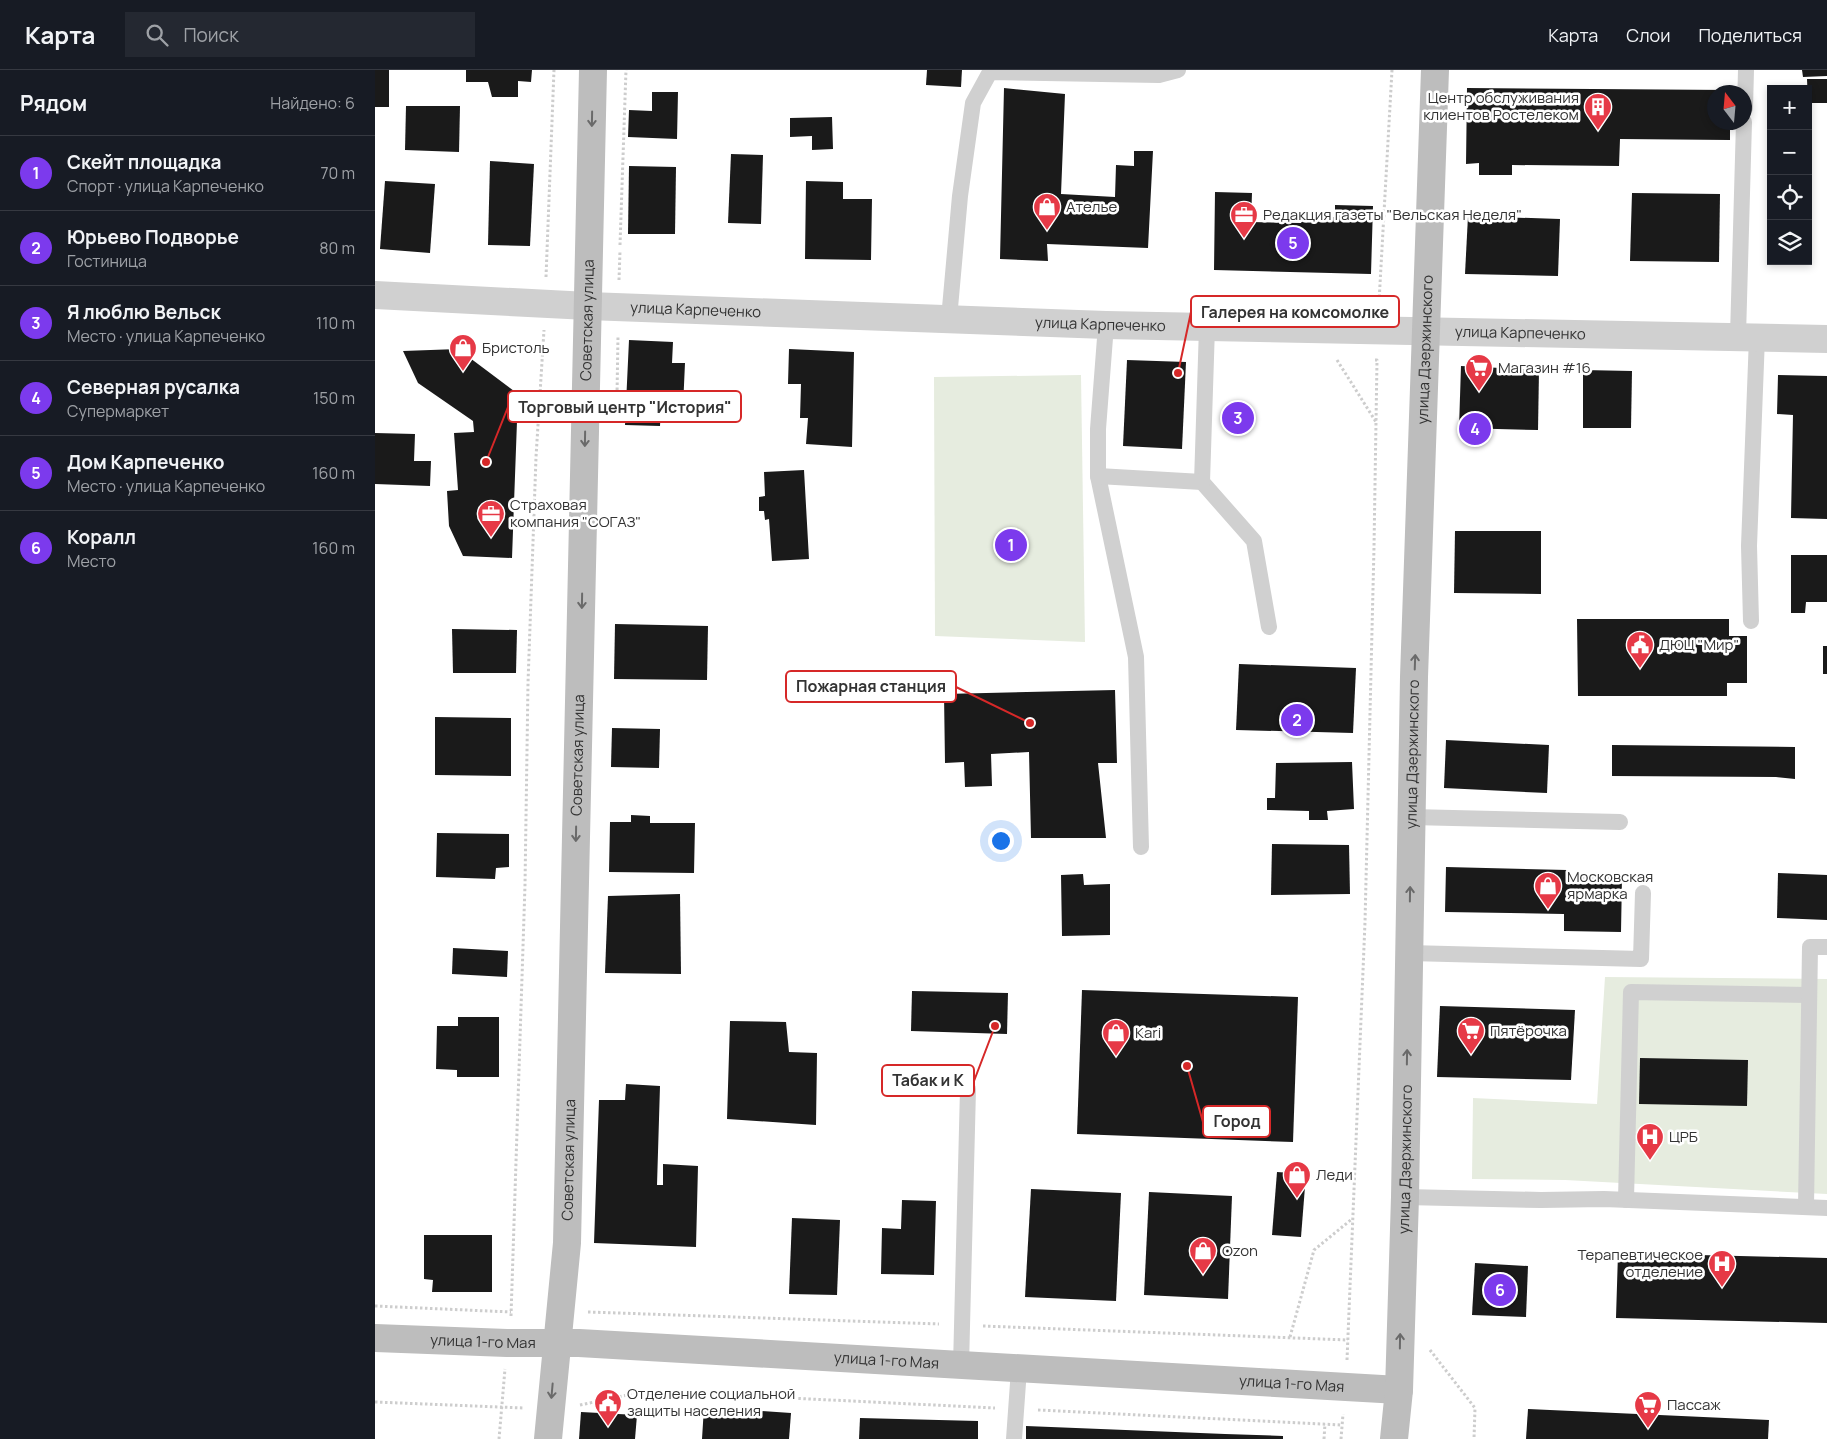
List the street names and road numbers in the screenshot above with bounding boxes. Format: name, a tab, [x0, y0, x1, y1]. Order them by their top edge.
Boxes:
street label: Советская улица	[575, 259, 599, 381]
street label: улица Дзержинского	[1412, 274, 1438, 425]
street label: улица Карпеченко	[630, 297, 762, 322]
street label: улица Карпеченко	[1035, 311, 1166, 336]
street label: улица Карпеченко	[1455, 321, 1586, 344]
street label: улица Дзержинского	[1400, 679, 1424, 829]
street label: Советская улица	[565, 694, 589, 816]
street label: улица Дзержинского	[1393, 1084, 1417, 1234]
street label: Советская улица	[556, 1099, 580, 1221]
street label: улица 1-го Мая	[430, 1329, 536, 1353]
street label: улица 1-го Мая	[833, 1347, 940, 1374]
street label: улица 1-го Мая	[1238, 1370, 1345, 1397]

